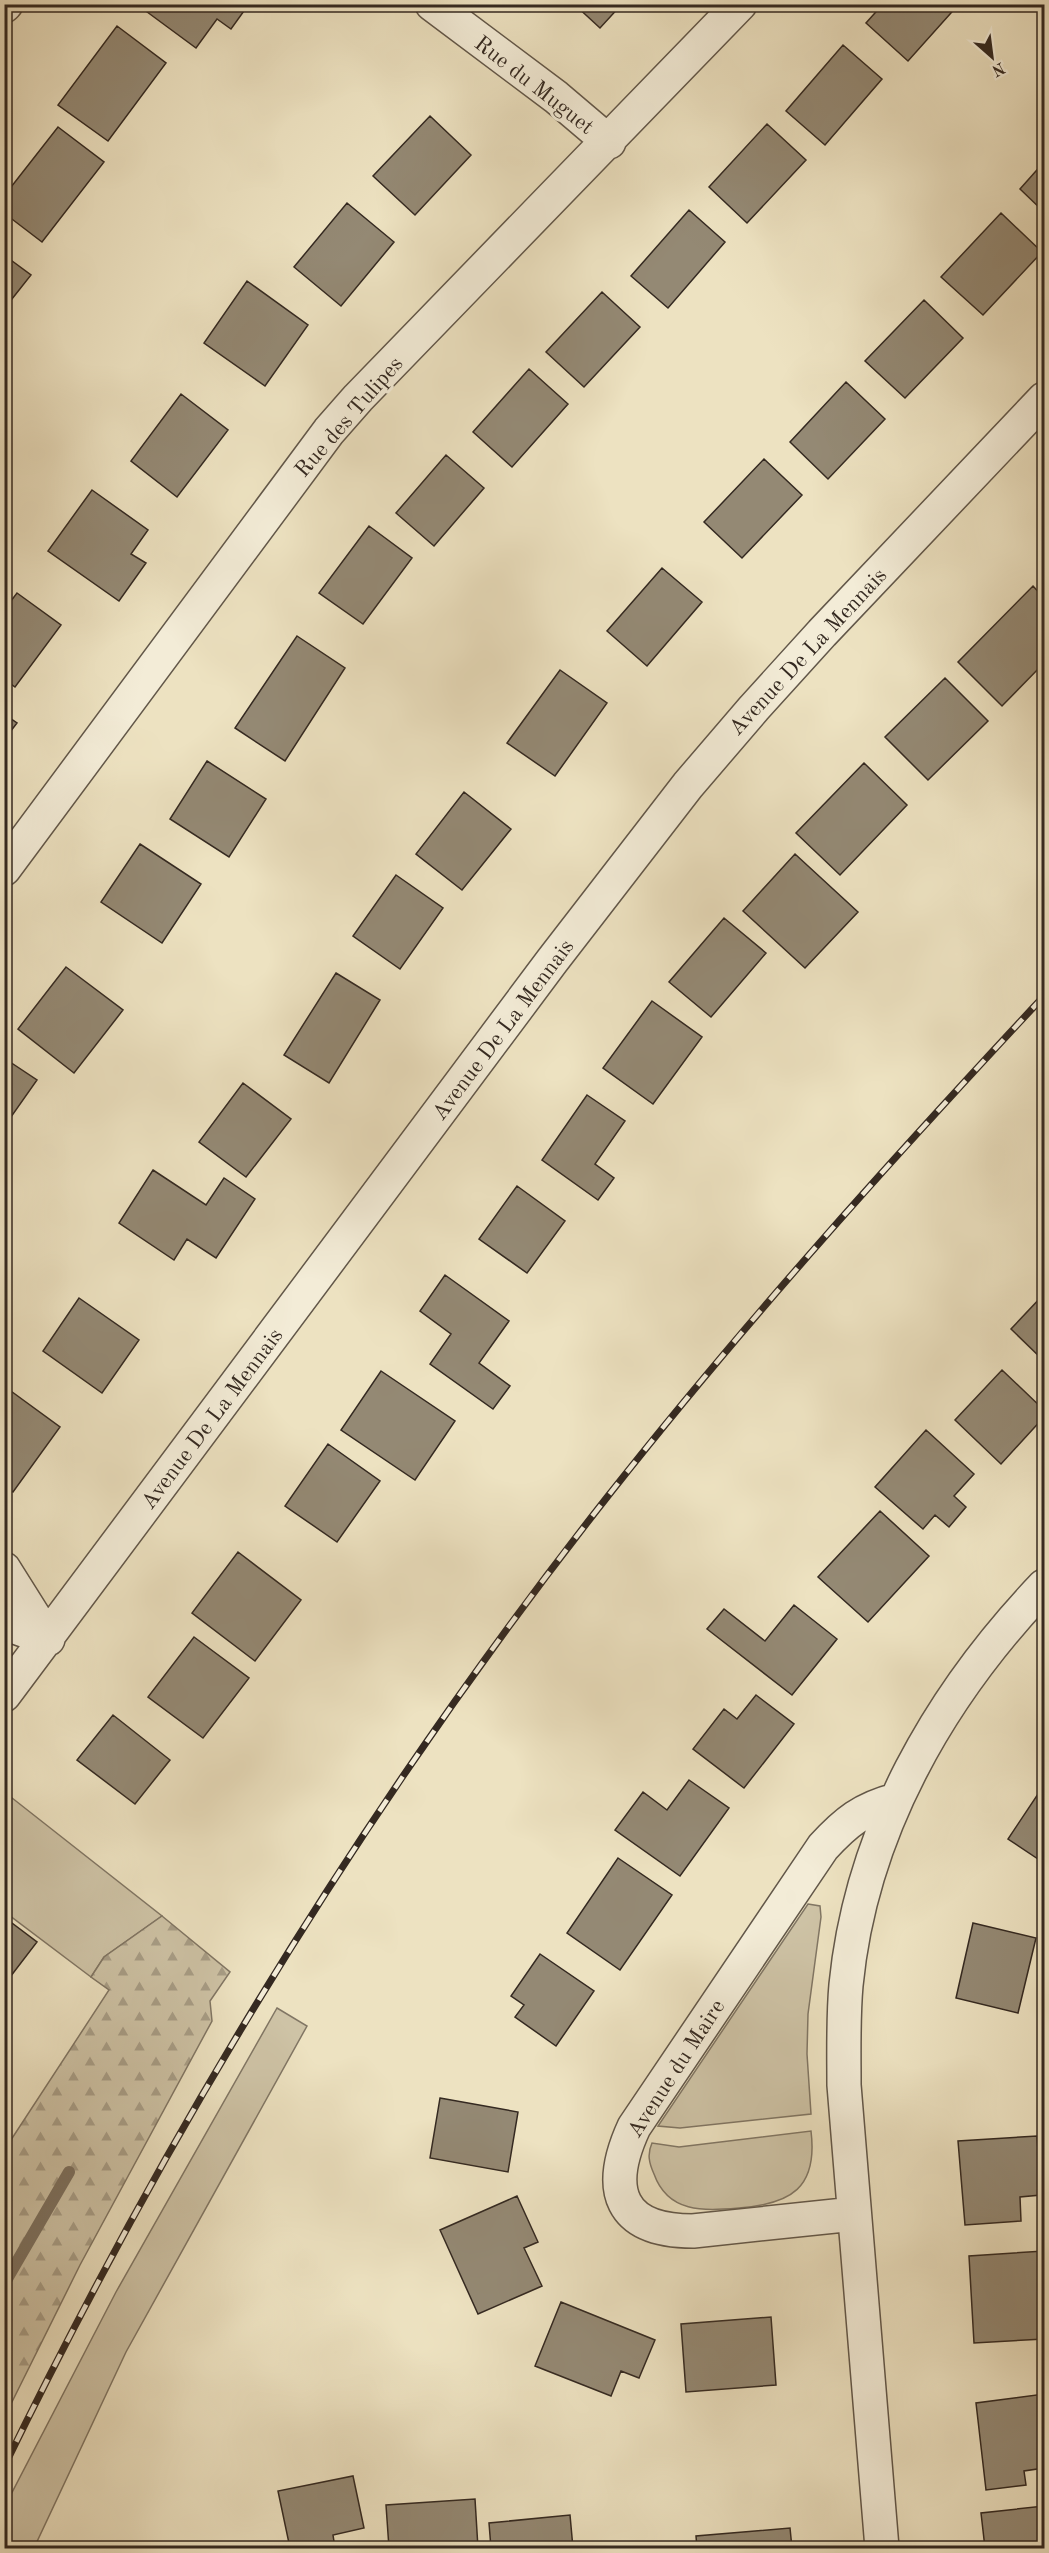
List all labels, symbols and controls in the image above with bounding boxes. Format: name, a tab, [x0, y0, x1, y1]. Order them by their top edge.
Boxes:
north arrow	[962, 27, 1022, 87]
street label: Rue du Muguet	[470, 32, 598, 139]
text: N	[988, 59, 1007, 79]
street label: Rue des Tulipes	[292, 353, 408, 482]
street label: Avenue De La Mennais	[725, 564, 892, 740]
street label: Avenue De La Mennais	[429, 936, 579, 1125]
street label: Avenue De La Mennais	[138, 1325, 288, 1514]
street label: Avenue du Maire	[624, 1996, 729, 2142]

